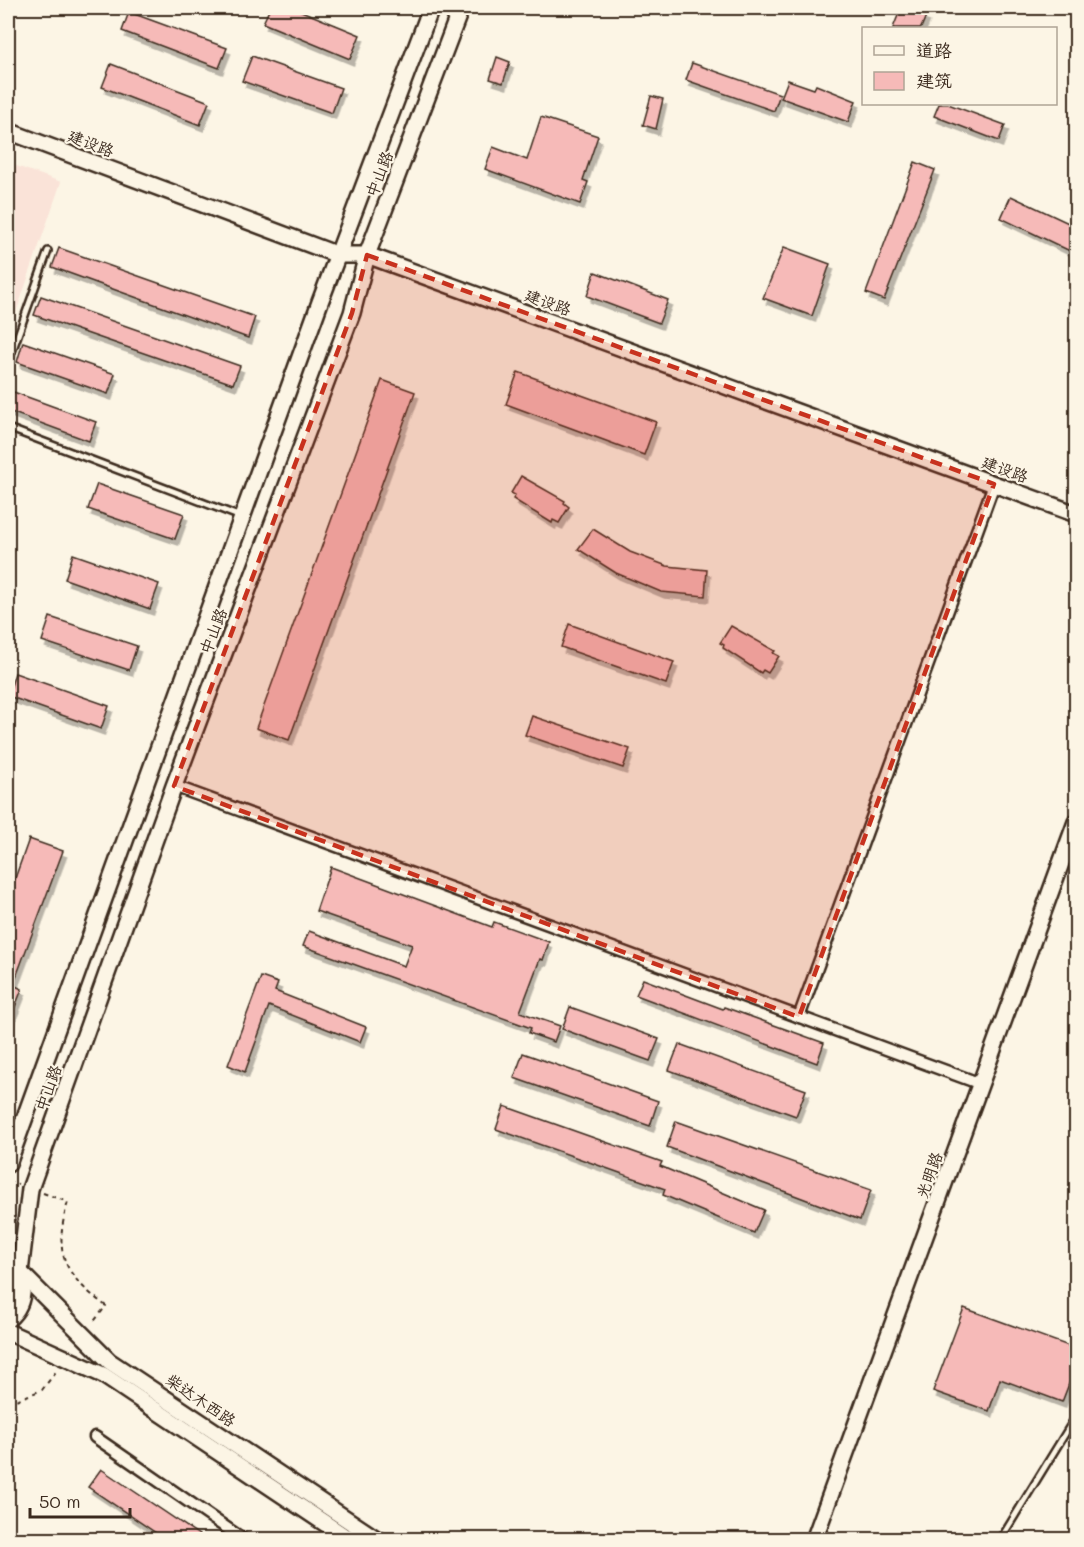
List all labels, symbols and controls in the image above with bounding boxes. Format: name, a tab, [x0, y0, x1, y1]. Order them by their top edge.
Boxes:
legend	[862, 27, 1057, 105]
text: 道路	[916, 38, 952, 62]
text: 建筑	[916, 68, 952, 92]
street label: 建设路	[65, 124, 117, 161]
street label: 中山路	[360, 148, 397, 200]
street label: 建设路	[522, 283, 574, 320]
street label: 建设路	[979, 450, 1031, 487]
street label: 中山路	[194, 605, 231, 657]
street label: 中山路	[29, 1062, 66, 1114]
street label: 光明路	[910, 1149, 947, 1201]
street label: 柴达木西路	[162, 1369, 240, 1431]
scale bar	[30, 1481, 130, 1519]
text: 50 m	[39, 1489, 81, 1513]

